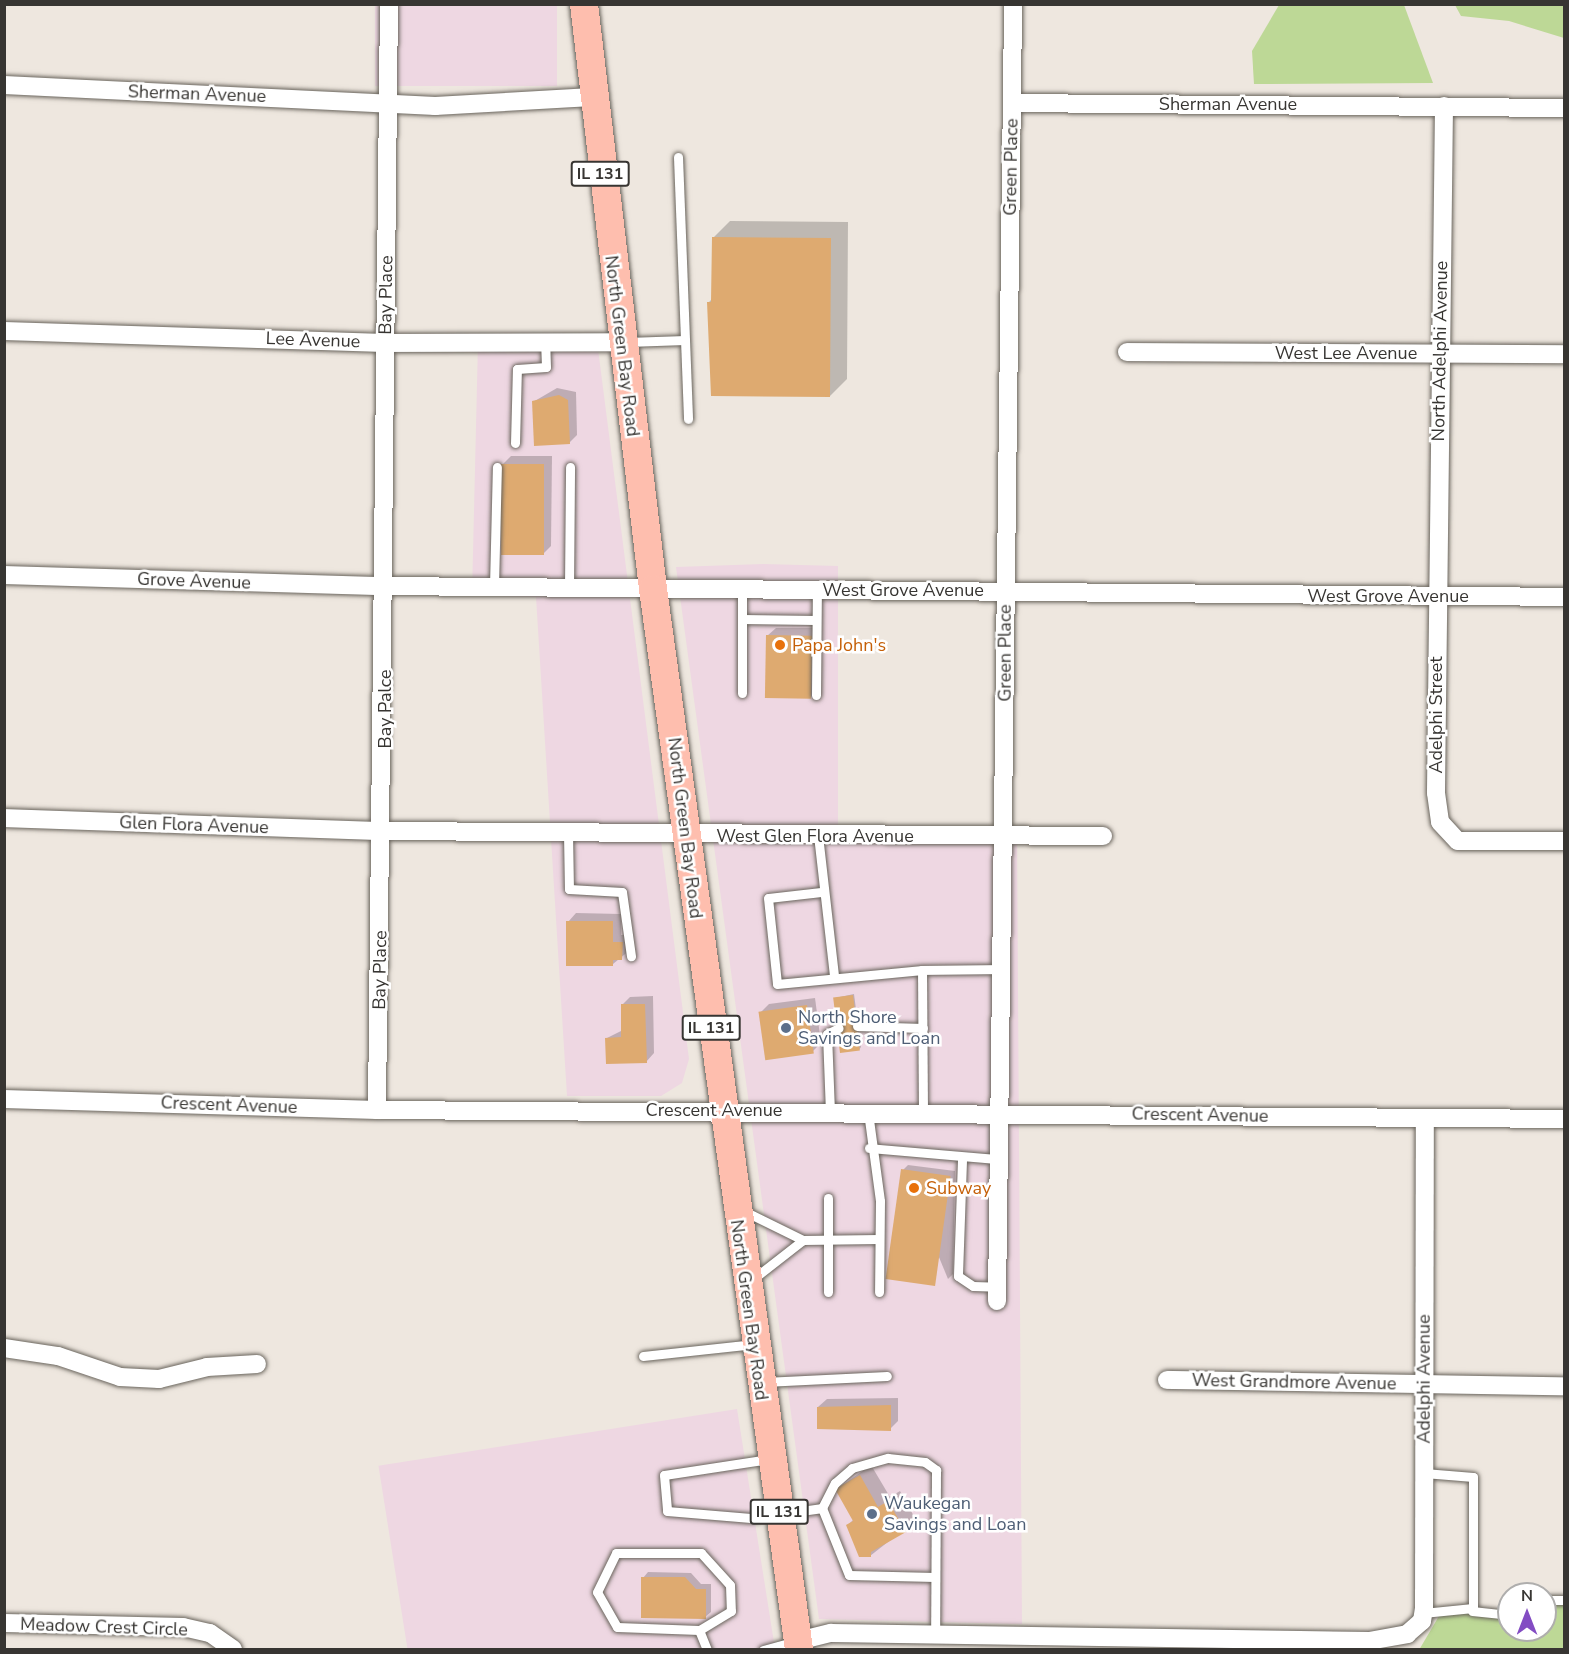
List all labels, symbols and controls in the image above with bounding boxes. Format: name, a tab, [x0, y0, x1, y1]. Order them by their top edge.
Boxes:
street label: Sherman Avenue	[127, 81, 267, 107]
street label: Sherman Avenue	[1159, 93, 1297, 115]
street label: Green Place	[999, 118, 1023, 216]
road number: IL 131	[570, 161, 630, 187]
street label: North Green Bay Road	[600, 254, 644, 438]
street label: Bay Place	[375, 255, 397, 335]
street label: North Adelphi Avenue	[1428, 261, 1452, 441]
street label: Lee Avenue	[265, 328, 361, 352]
street label: West Lee Avenue	[1275, 342, 1417, 364]
street label: Grove Avenue	[137, 568, 251, 594]
street label: West Grove Avenue	[822, 579, 984, 601]
street label: West Grove Avenue	[1307, 585, 1469, 607]
street label: Green Place	[994, 604, 1016, 702]
place label: Papa John's	[792, 634, 886, 656]
marker: Papa John's	[773, 638, 787, 652]
street label: Adelphi Street	[1425, 656, 1447, 774]
street label: Bay Palce	[374, 670, 396, 748]
street label: North Green Bay Road	[663, 736, 707, 920]
street label: Glen Flora Avenue	[119, 812, 269, 838]
street label: West Glen Flora Avenue	[716, 825, 914, 847]
street label: Bay Place	[369, 930, 391, 1010]
place label: North Shore Savings and Loan	[798, 1007, 940, 1050]
road number: IL 131	[681, 1015, 741, 1041]
marker: North Shore Savings and Loan	[779, 1021, 793, 1035]
street label: Crescent Avenue	[160, 1092, 298, 1118]
street label: Crescent Avenue	[646, 1099, 782, 1121]
street label: Crescent Avenue	[1131, 1103, 1269, 1127]
place label: Subway	[926, 1177, 991, 1199]
marker: Subway	[907, 1181, 921, 1195]
street label: North Green Bay Road	[726, 1218, 772, 1402]
street label: Adelphi Avenue	[1413, 1314, 1435, 1444]
street label: West Grandmore Avenue	[1191, 1369, 1397, 1395]
place label: Waukegan Savings and Loan	[884, 1493, 1026, 1536]
road number: IL 131	[749, 1499, 809, 1525]
marker: Waukegan Savings and Loan	[865, 1507, 879, 1521]
north arrow	[1497, 1582, 1557, 1642]
text: N	[1521, 1585, 1533, 1607]
street label: Meadow Crest Circle	[20, 1613, 188, 1641]

